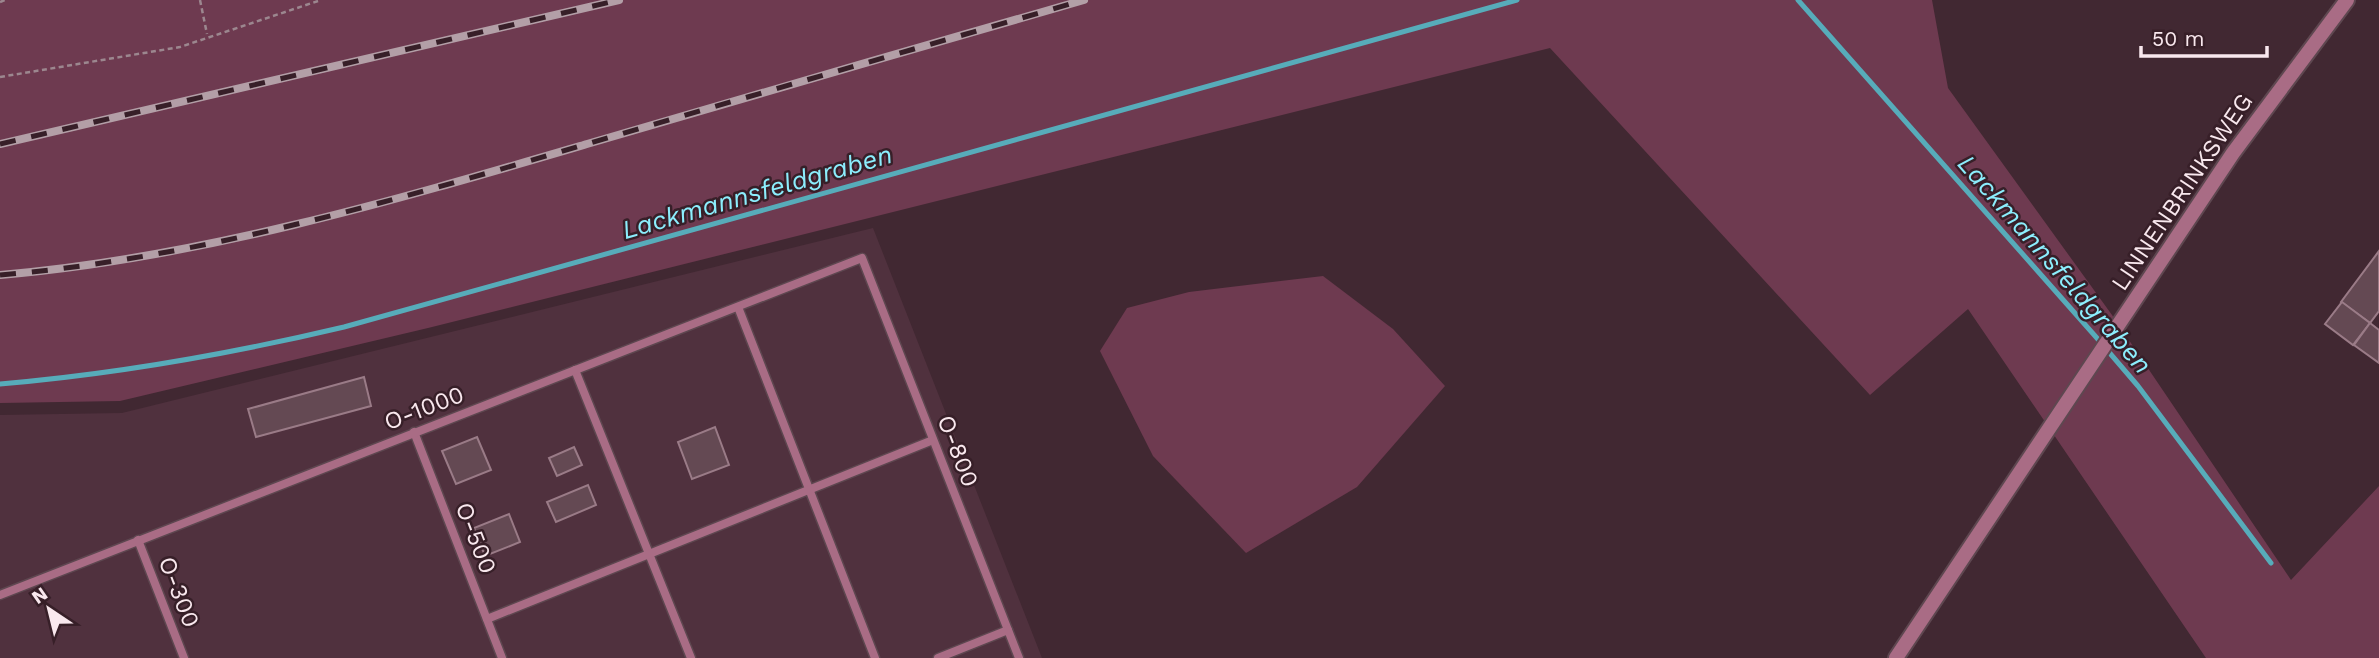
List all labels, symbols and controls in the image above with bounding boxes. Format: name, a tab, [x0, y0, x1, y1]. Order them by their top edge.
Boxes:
scale bar	[2141, 14, 2267, 58]
text: 50 m	[2152, 26, 2204, 51]
street label: LINNENBRINKSWEG	[2106, 88, 2258, 296]
water label: Lackmannsfeldgraben	[618, 139, 896, 245]
water label: Lackmannsfeldgraben	[1952, 149, 2158, 379]
street label: O-1000	[380, 380, 468, 436]
street label: O-800	[932, 411, 984, 491]
street label: O-500	[450, 498, 502, 578]
street label: O-300	[153, 553, 205, 631]
north arrow	[14, 574, 84, 644]
text: N	[27, 582, 52, 609]

